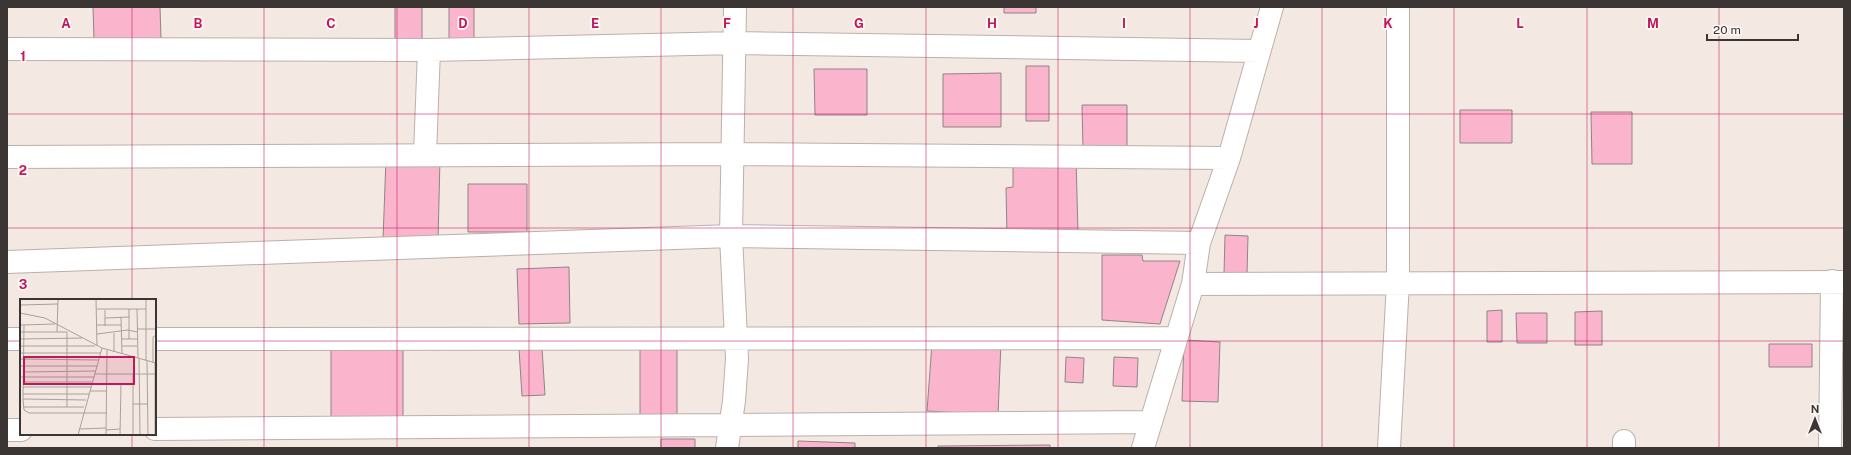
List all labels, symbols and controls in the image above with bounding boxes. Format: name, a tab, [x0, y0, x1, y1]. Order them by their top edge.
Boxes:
text: A	[61, 16, 71, 31]
text: B	[194, 16, 203, 31]
text: C	[326, 16, 336, 31]
text: D	[458, 16, 468, 31]
text: E	[591, 16, 599, 31]
text: F	[723, 16, 731, 31]
text: G	[854, 16, 864, 31]
text: H	[987, 16, 997, 31]
text: I	[1122, 16, 1126, 31]
text: J	[1253, 16, 1259, 31]
text: K	[1383, 16, 1393, 31]
text: L	[1516, 16, 1524, 31]
text: M	[1647, 16, 1659, 31]
scale bar	[1707, 16, 1798, 42]
text: 20 m	[1713, 23, 1741, 37]
text: 1	[20, 49, 26, 64]
text: 2	[19, 163, 27, 178]
text: 3	[19, 277, 28, 292]
inset map	[20, 299, 156, 435]
north arrow	[1795, 399, 1835, 439]
text: N	[1811, 403, 1819, 415]

